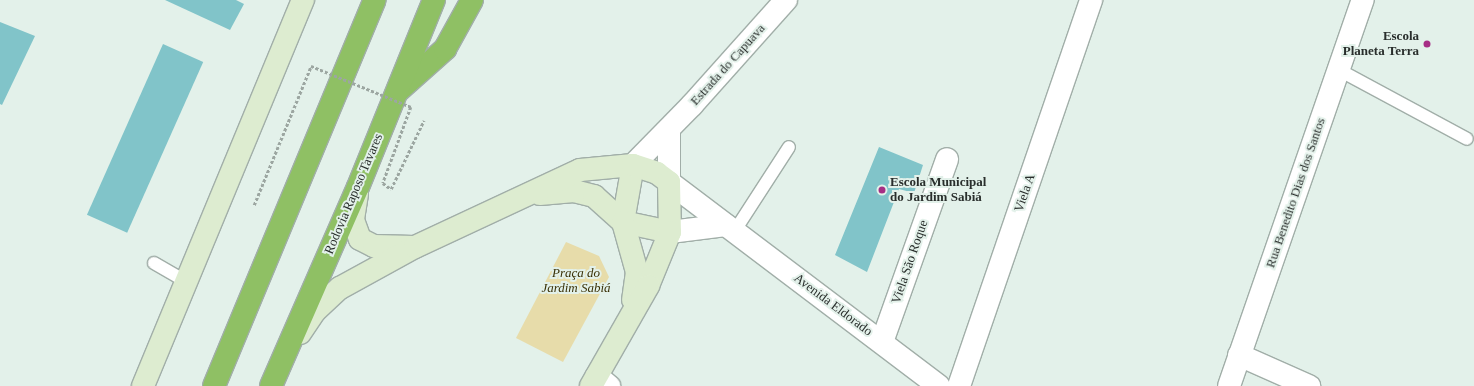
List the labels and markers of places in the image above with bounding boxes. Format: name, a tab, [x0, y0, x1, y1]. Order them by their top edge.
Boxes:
place label: Escola Planeta Terra	[1343, 29, 1419, 60]
marker: Escola Planeta Terra	[1422, 39, 1432, 49]
place label: Escola Municipal do Jardim Sabiá	[890, 175, 986, 206]
marker: Escola Municipal do Jardim Sabiá	[877, 185, 887, 195]

